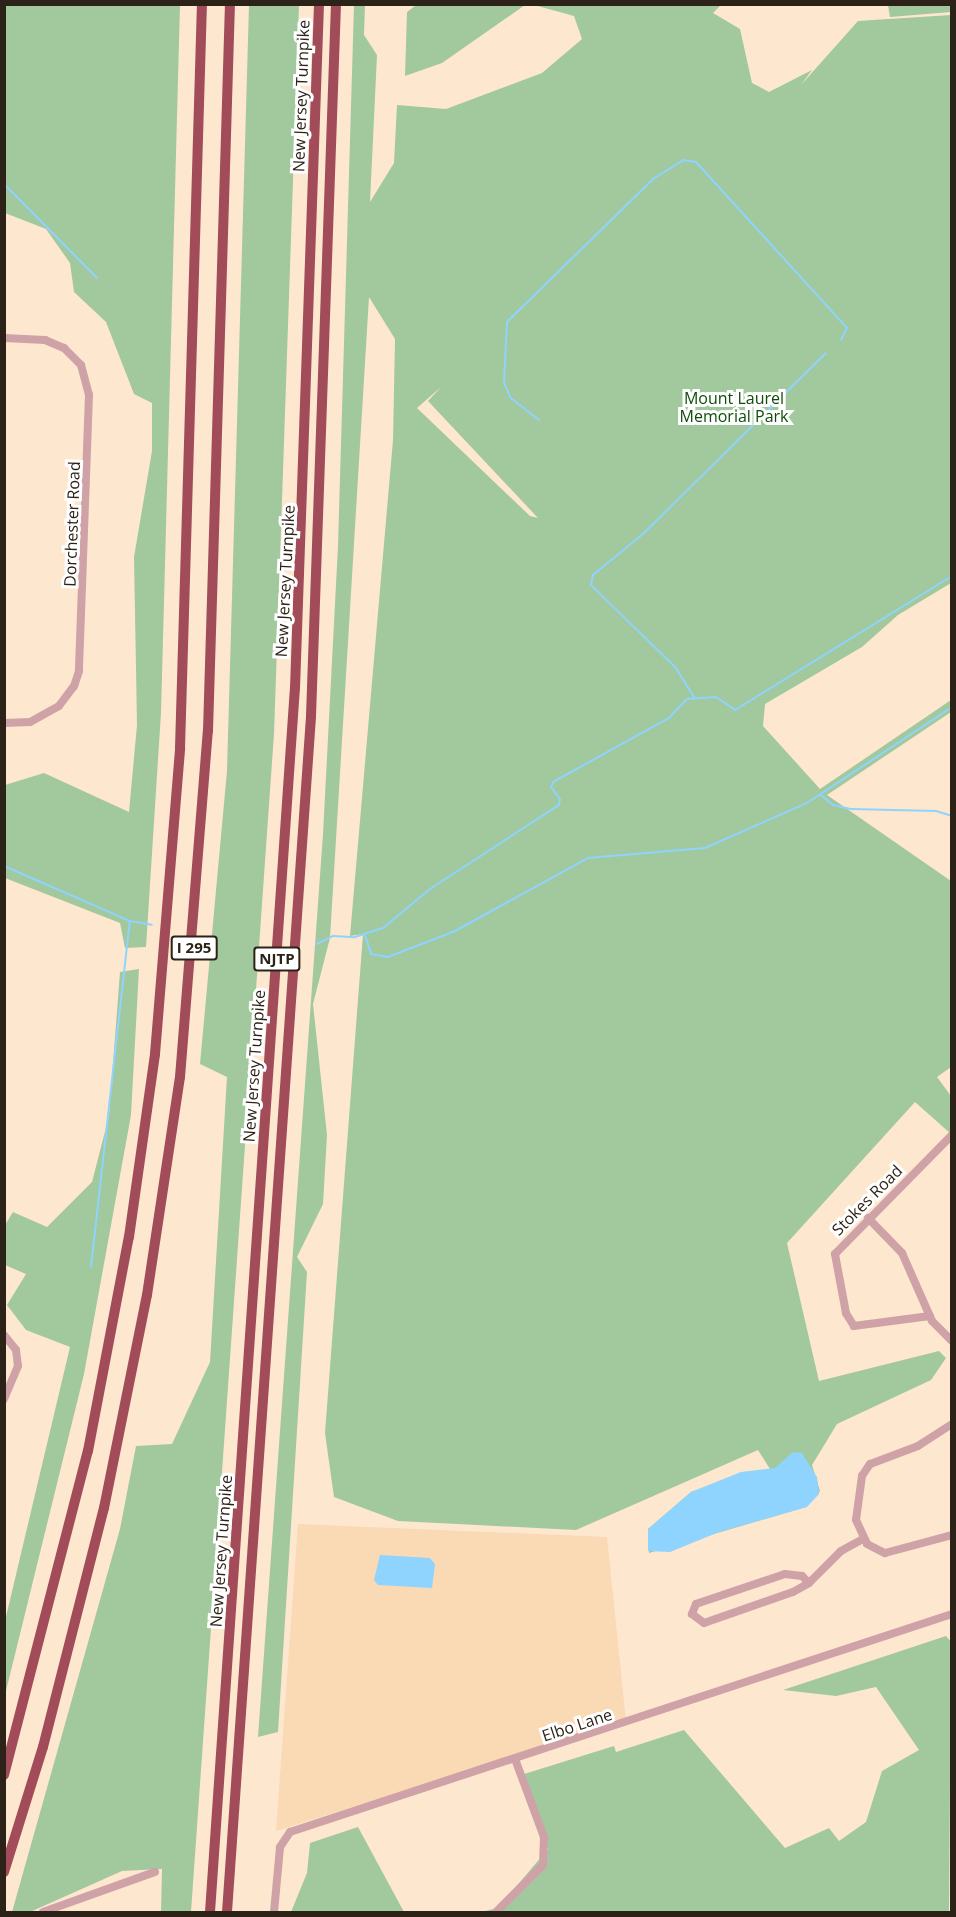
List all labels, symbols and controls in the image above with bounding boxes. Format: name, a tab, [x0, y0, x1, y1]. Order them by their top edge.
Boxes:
street label: New Jersey Turnpike	[289, 20, 313, 172]
park label: Mount Laurel Memorial Park	[680, 388, 788, 426]
street label: Dorchester Road	[60, 461, 84, 587]
street label: New Jersey Turnpike	[271, 504, 299, 658]
road number: I 295	[170, 936, 218, 960]
road number: NJTP	[253, 947, 301, 971]
street label: New Jersey Turnpike	[239, 989, 269, 1143]
street label: Stokes Road	[828, 1161, 906, 1239]
street label: New Jersey Turnpike	[206, 1474, 236, 1628]
street label: Elbo Lane	[540, 1705, 614, 1745]

